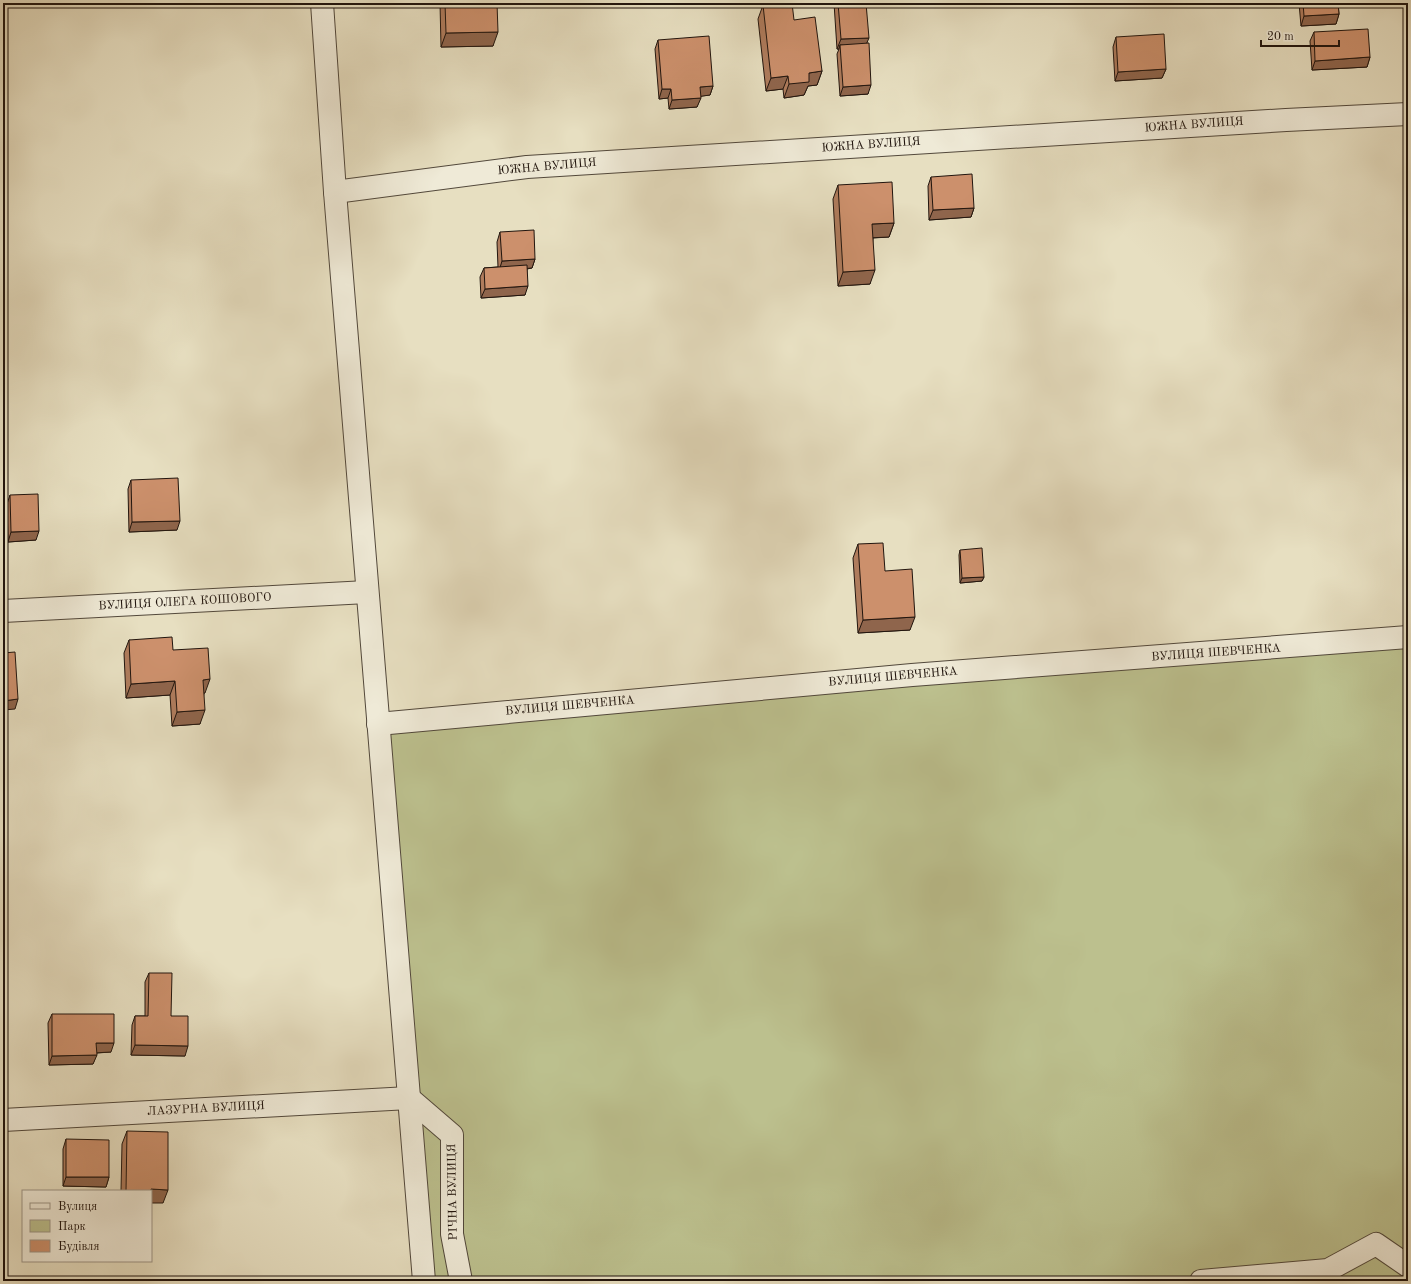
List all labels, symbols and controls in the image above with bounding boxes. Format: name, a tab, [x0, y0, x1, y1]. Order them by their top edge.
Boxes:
scale bar	[1261, 22, 1339, 48]
text: 20 m	[1267, 31, 1294, 43]
street label: ЮЖНА ВУЛИЦЯ	[1144, 116, 1244, 134]
street label: ЮЖНА ВУЛИЦЯ	[821, 136, 921, 154]
street label: ЮЖНА ВУЛИЦЯ	[497, 157, 597, 177]
street label: ВУЛИЦЯ ОЛЕГА КОШОВОГО	[98, 591, 272, 613]
street label: ВУЛИЦЯ ШЕВЧЕНКА	[1151, 642, 1281, 664]
street label: ВУЛИЦЯ ШЕВЧЕНКА	[828, 665, 958, 689]
street label: ВУЛИЦЯ ШЕВЧЕНКА	[505, 694, 635, 718]
street label: ЛАЗУРНА ВУЛИЦЯ	[147, 1100, 265, 1118]
street label: РІЧНА ВУЛИЦЯ	[446, 1143, 460, 1241]
legend	[22, 1190, 152, 1262]
text: Вулиця	[58, 1201, 97, 1213]
text: Парк	[58, 1221, 86, 1233]
text: Будівля	[58, 1240, 100, 1253]

